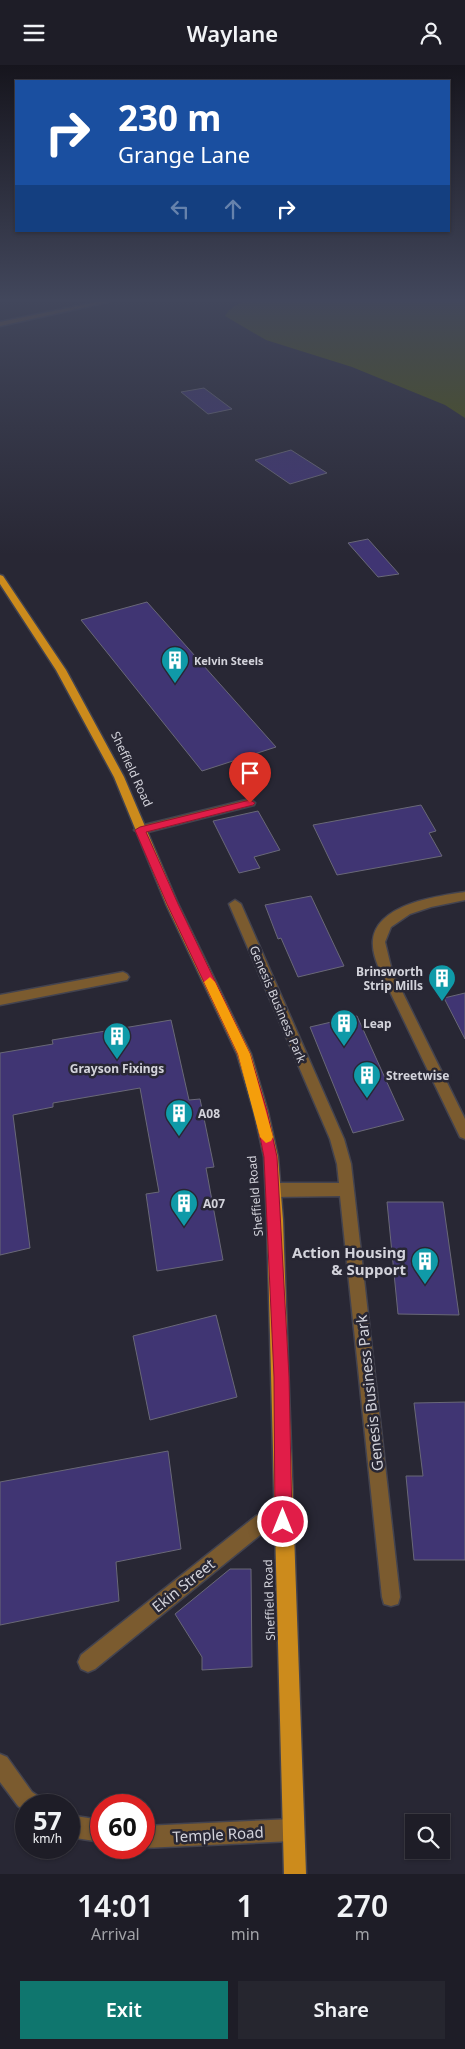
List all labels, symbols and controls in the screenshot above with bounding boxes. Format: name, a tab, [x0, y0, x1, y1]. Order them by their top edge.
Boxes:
text: Waylane	[187, 18, 278, 48]
icon: menu	[20, 19, 48, 47]
icon: person	[417, 19, 445, 47]
text: 230 m	[118, 94, 221, 141]
icon: right	[35, 100, 100, 165]
text: Grange Lane	[118, 139, 250, 169]
icon: left	[166, 195, 194, 223]
icon: ahead	[219, 195, 247, 223]
icon: right	[272, 195, 300, 223]
building icon: Kelvin Steels	[160, 645, 190, 684]
place label: Kelvin Steels	[194, 653, 264, 668]
street label: Sheffield Road	[107, 729, 157, 809]
pin	[229, 752, 271, 803]
icon: arrive	[236, 759, 264, 787]
street label: Genesis Business Park	[246, 943, 311, 1066]
place label: Brinsworth Strip Mills	[356, 963, 423, 994]
building icon: Brinsworth Strip Mills	[427, 963, 457, 1002]
building icon: Leap	[329, 1008, 359, 1047]
place label: Leap	[363, 1015, 392, 1032]
building icon: Grayson Fixings	[102, 1021, 132, 1060]
place label: Grayson Fixings	[70, 1060, 164, 1077]
building icon: Streetwise	[352, 1060, 382, 1099]
place label: Streetwise	[386, 1067, 450, 1084]
building icon: A08	[164, 1098, 194, 1137]
place label: A08	[198, 1105, 220, 1122]
street label: Sheffield Road	[243, 1155, 267, 1237]
building icon: A07	[169, 1188, 199, 1227]
place label: A07	[203, 1195, 225, 1212]
place label: Action Housing & Support	[292, 1242, 406, 1279]
building icon: Action Housing & Support	[410, 1246, 440, 1285]
street label: Genesis Business Park	[351, 1314, 387, 1472]
position arrow	[256, 1495, 308, 1547]
street label: Ekin Street	[147, 1553, 219, 1616]
street label: Sheffield Road	[259, 1559, 279, 1641]
speed limit sign: 60	[90, 1794, 155, 1859]
text: 57	[33, 1803, 62, 1837]
map controls	[405, 1814, 450, 1859]
button: search	[405, 1814, 450, 1859]
street label: Temple Road	[172, 1822, 264, 1846]
text: km/h	[33, 1830, 62, 1847]
text: 14:01	[77, 1885, 154, 1926]
text: 1	[237, 1885, 254, 1926]
text: 270	[337, 1885, 388, 1926]
text: Arrival	[91, 1923, 140, 1945]
text: min	[231, 1923, 260, 1945]
text: m	[355, 1923, 370, 1945]
button: Exit	[20, 1981, 228, 2039]
button: Share	[238, 1981, 445, 2039]

